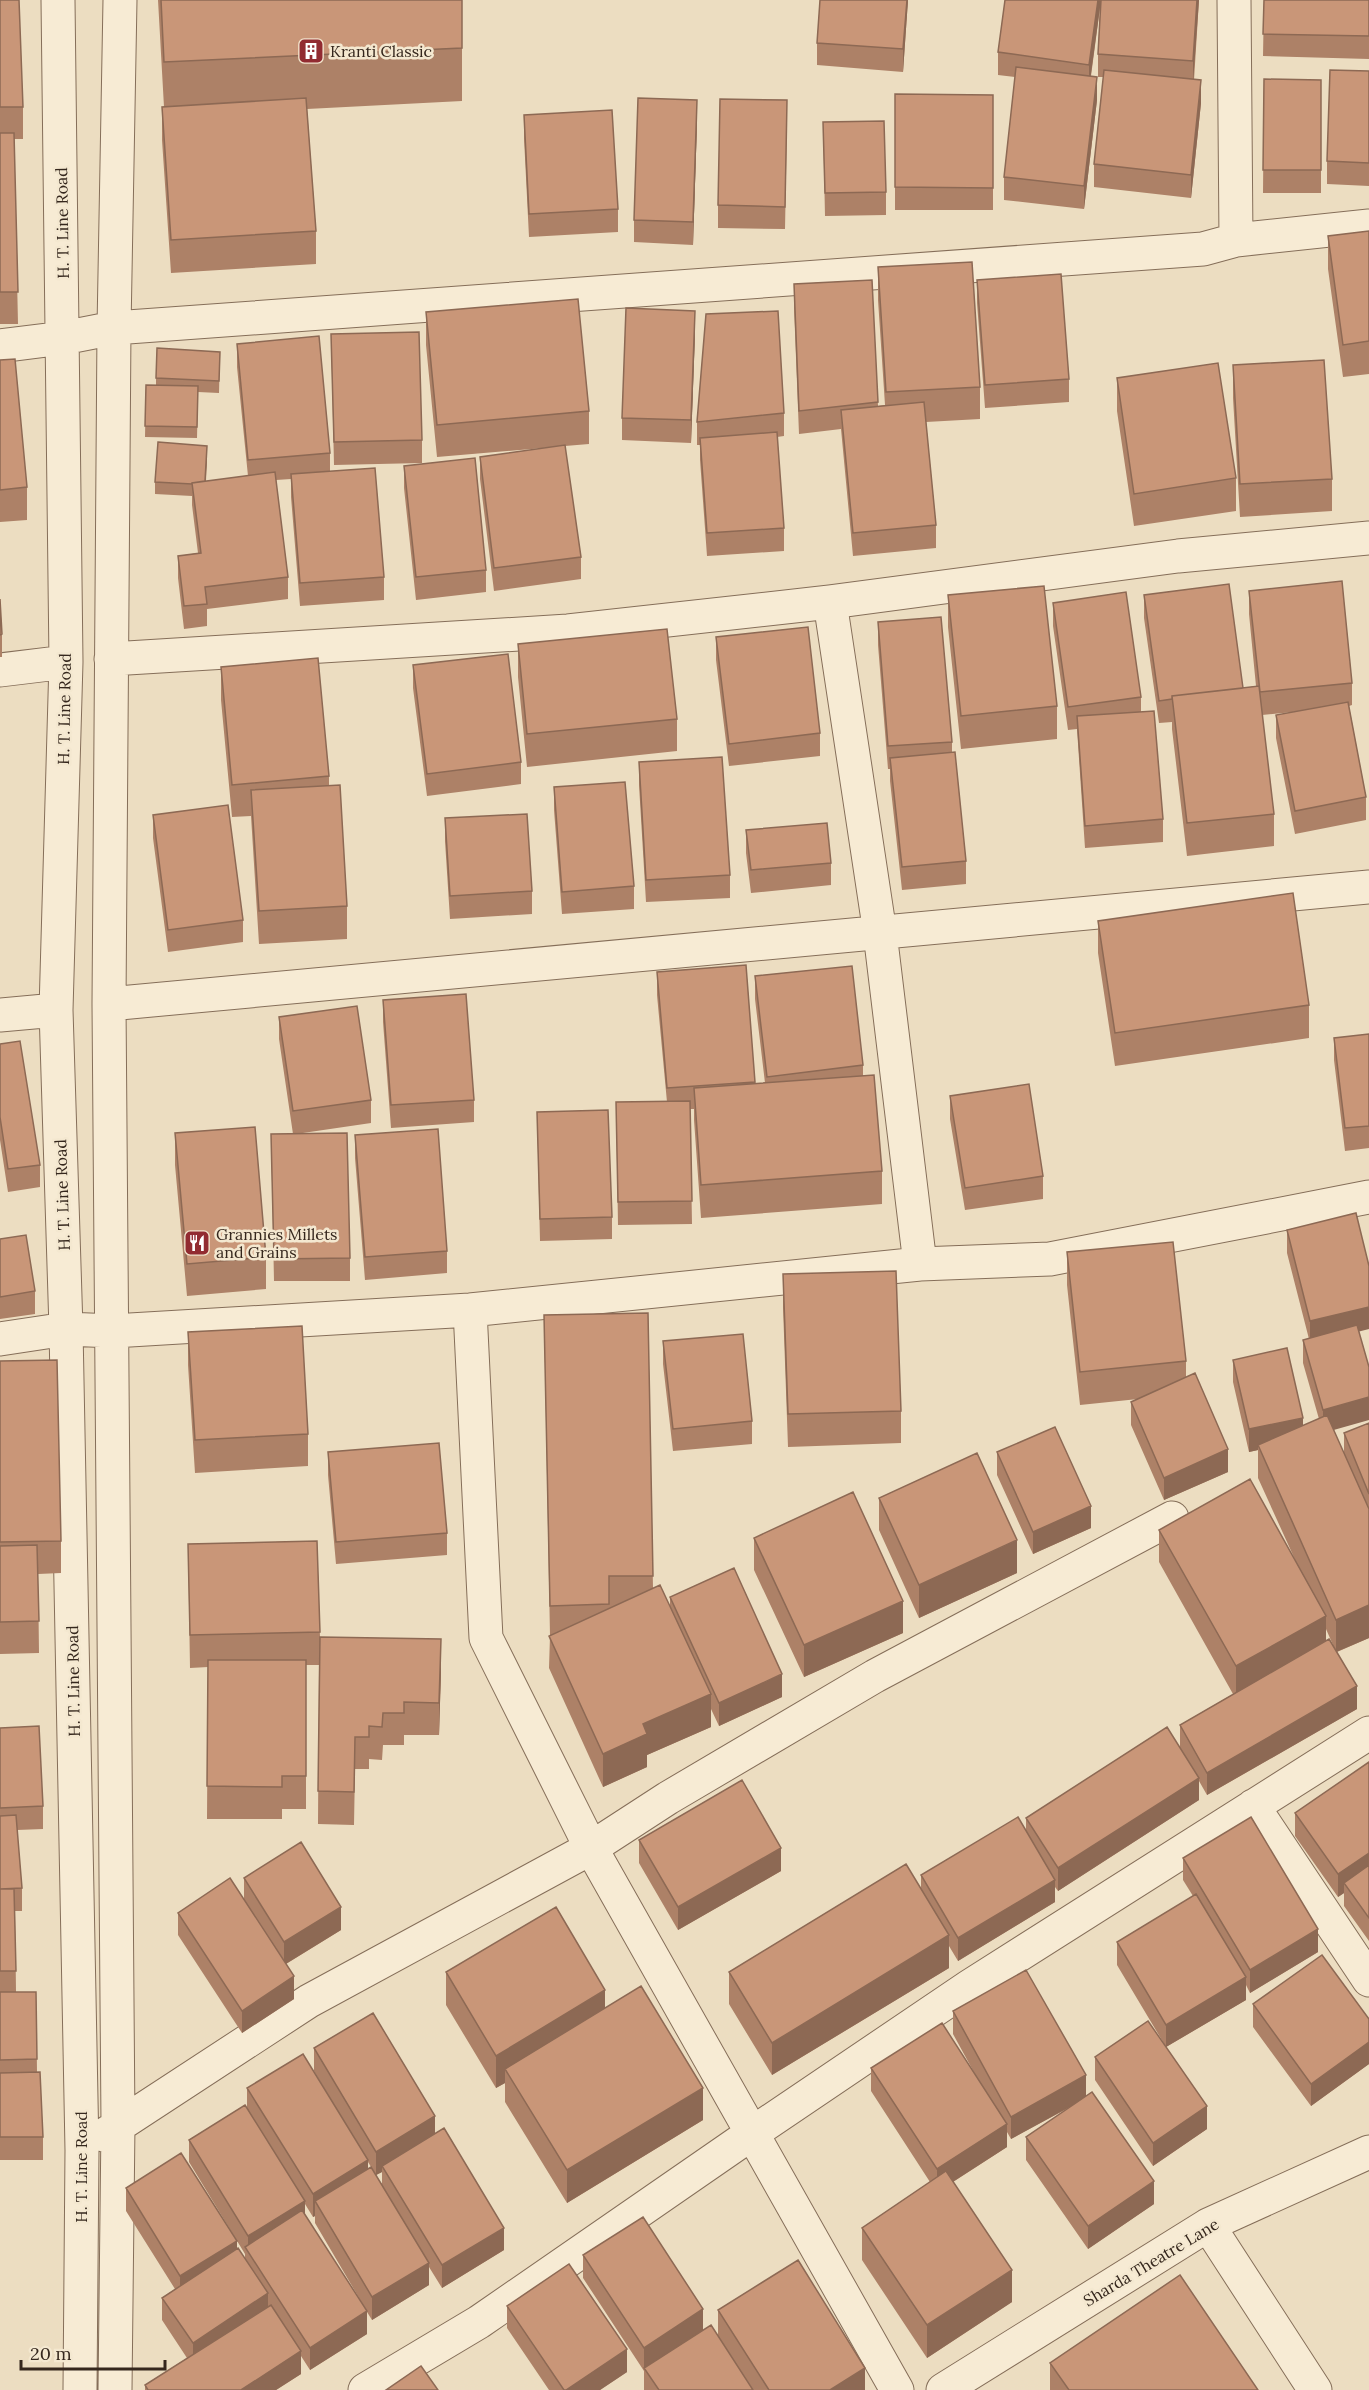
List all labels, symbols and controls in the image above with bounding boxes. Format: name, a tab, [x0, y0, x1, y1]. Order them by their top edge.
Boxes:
building icon: Kranti Classic	[296, 36, 326, 66]
place label: Kranti Classic	[330, 41, 432, 61]
street label: H. T. Line Road	[51, 167, 73, 279]
street label: H. T. Line Road	[53, 653, 75, 765]
street label: H. T. Line Road	[50, 1138, 74, 1251]
place label: Grannies Millets and Grains	[216, 1224, 338, 1262]
restaurant icon: Grannies Millets and Grains	[182, 1228, 212, 1258]
street label: H. T. Line Road	[62, 1625, 84, 1737]
street label: H. T. Line Road	[71, 2111, 91, 2223]
street label: Sharda Theatre Lane	[1080, 2213, 1223, 2310]
scale bar	[21, 2333, 165, 2371]
text: 20 m	[30, 2342, 72, 2365]

